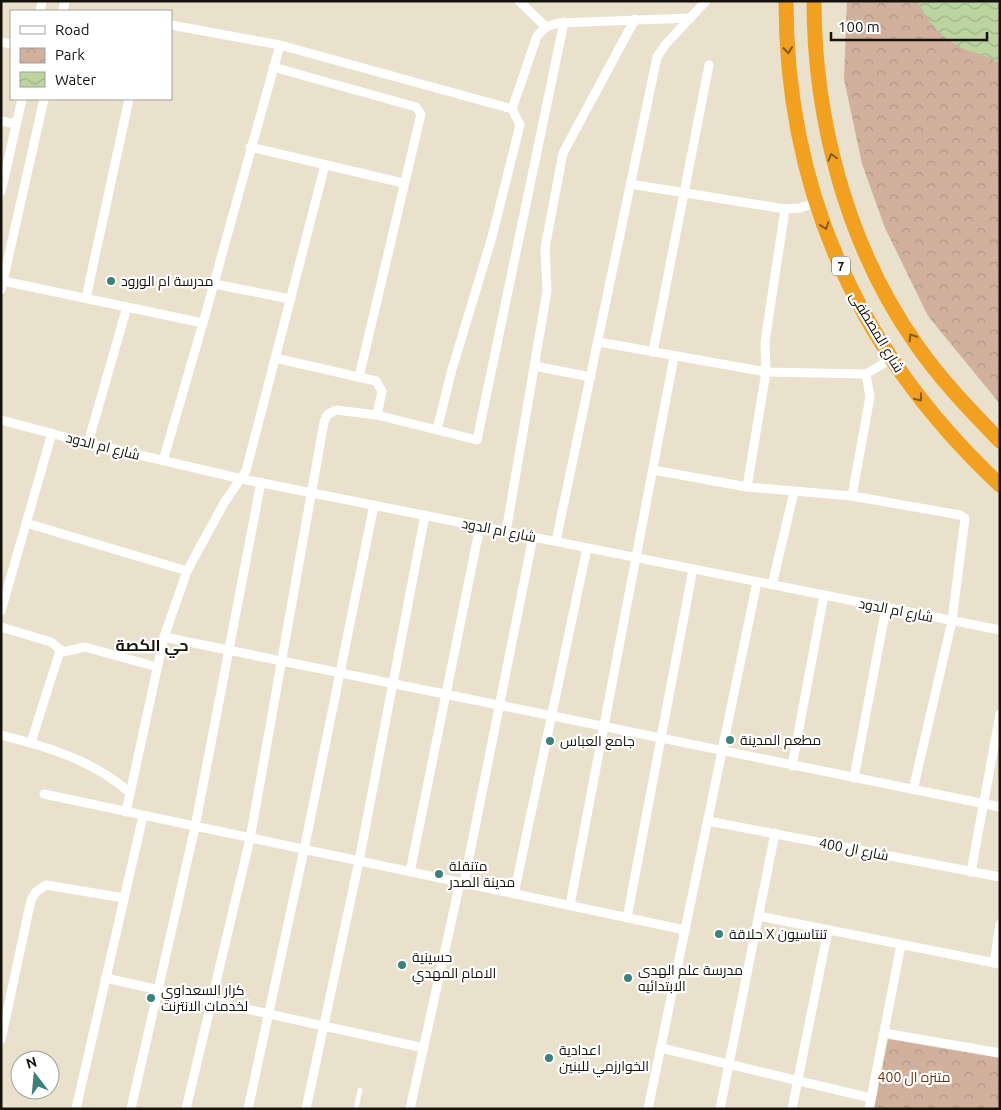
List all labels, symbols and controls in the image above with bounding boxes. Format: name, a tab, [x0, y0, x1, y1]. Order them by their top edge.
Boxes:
legend	[10, 10, 172, 100]
scale bar	[831, 10, 987, 42]
text: 100 m	[838, 18, 880, 35]
text: Road	[55, 21, 90, 38]
text: Park	[55, 46, 85, 63]
one-way arrow	[782, 46, 793, 54]
text: Water	[55, 71, 96, 88]
one-way arrow	[828, 154, 838, 162]
one-way arrow	[819, 221, 829, 229]
road number: 7	[832, 256, 850, 276]
place label: مدرسة ام الورود	[121, 273, 214, 291]
marker: مدرسة ام الورود	[105, 275, 117, 287]
street label: شارع المصطفى	[846, 289, 907, 376]
one-way arrow	[908, 334, 918, 343]
one-way arrow	[913, 392, 921, 401]
street label: شارع ام الدود	[64, 429, 142, 465]
street label: شارع ام الدود	[460, 515, 538, 547]
street label: شارع ام الدود	[857, 595, 935, 627]
district label: حي الكصة	[115, 636, 189, 658]
place label: مطعم المدينة	[740, 732, 821, 750]
place label: جامع العباس	[560, 733, 635, 750]
marker: مطعم المدينة	[724, 734, 736, 746]
marker: جامع العباس	[544, 735, 556, 747]
street label: شارع ال 400	[818, 834, 890, 865]
place label: متنقلة مدينة الصدر	[448, 858, 515, 890]
marker: متنقلة مدينة الصدر	[433, 868, 445, 880]
place label: حلاقة X تنتاسيون	[729, 926, 827, 942]
marker: حلاقة X تنتاسيون	[713, 928, 725, 940]
place label: حسينية الامام المهدي	[412, 949, 496, 985]
marker: حسينية الامام المهدي	[396, 959, 408, 971]
place label: مدرسة علم الهدى الابتدائيه	[638, 962, 743, 994]
marker: مدرسة علم الهدى الابتدائيه	[622, 972, 634, 984]
place label: كرار السعداوي لخدمات الانترنت	[161, 982, 248, 1014]
marker: كرار السعداوي لخدمات الانترنت	[145, 992, 157, 1004]
place label: اعدادية الخوارزمي للبنين	[559, 1042, 649, 1078]
north arrow	[10, 1050, 60, 1100]
marker: اعدادية الخوارزمي للبنين	[543, 1052, 555, 1064]
text: N	[24, 1053, 39, 1072]
park label: متنزه ال 400	[878, 1069, 950, 1086]

